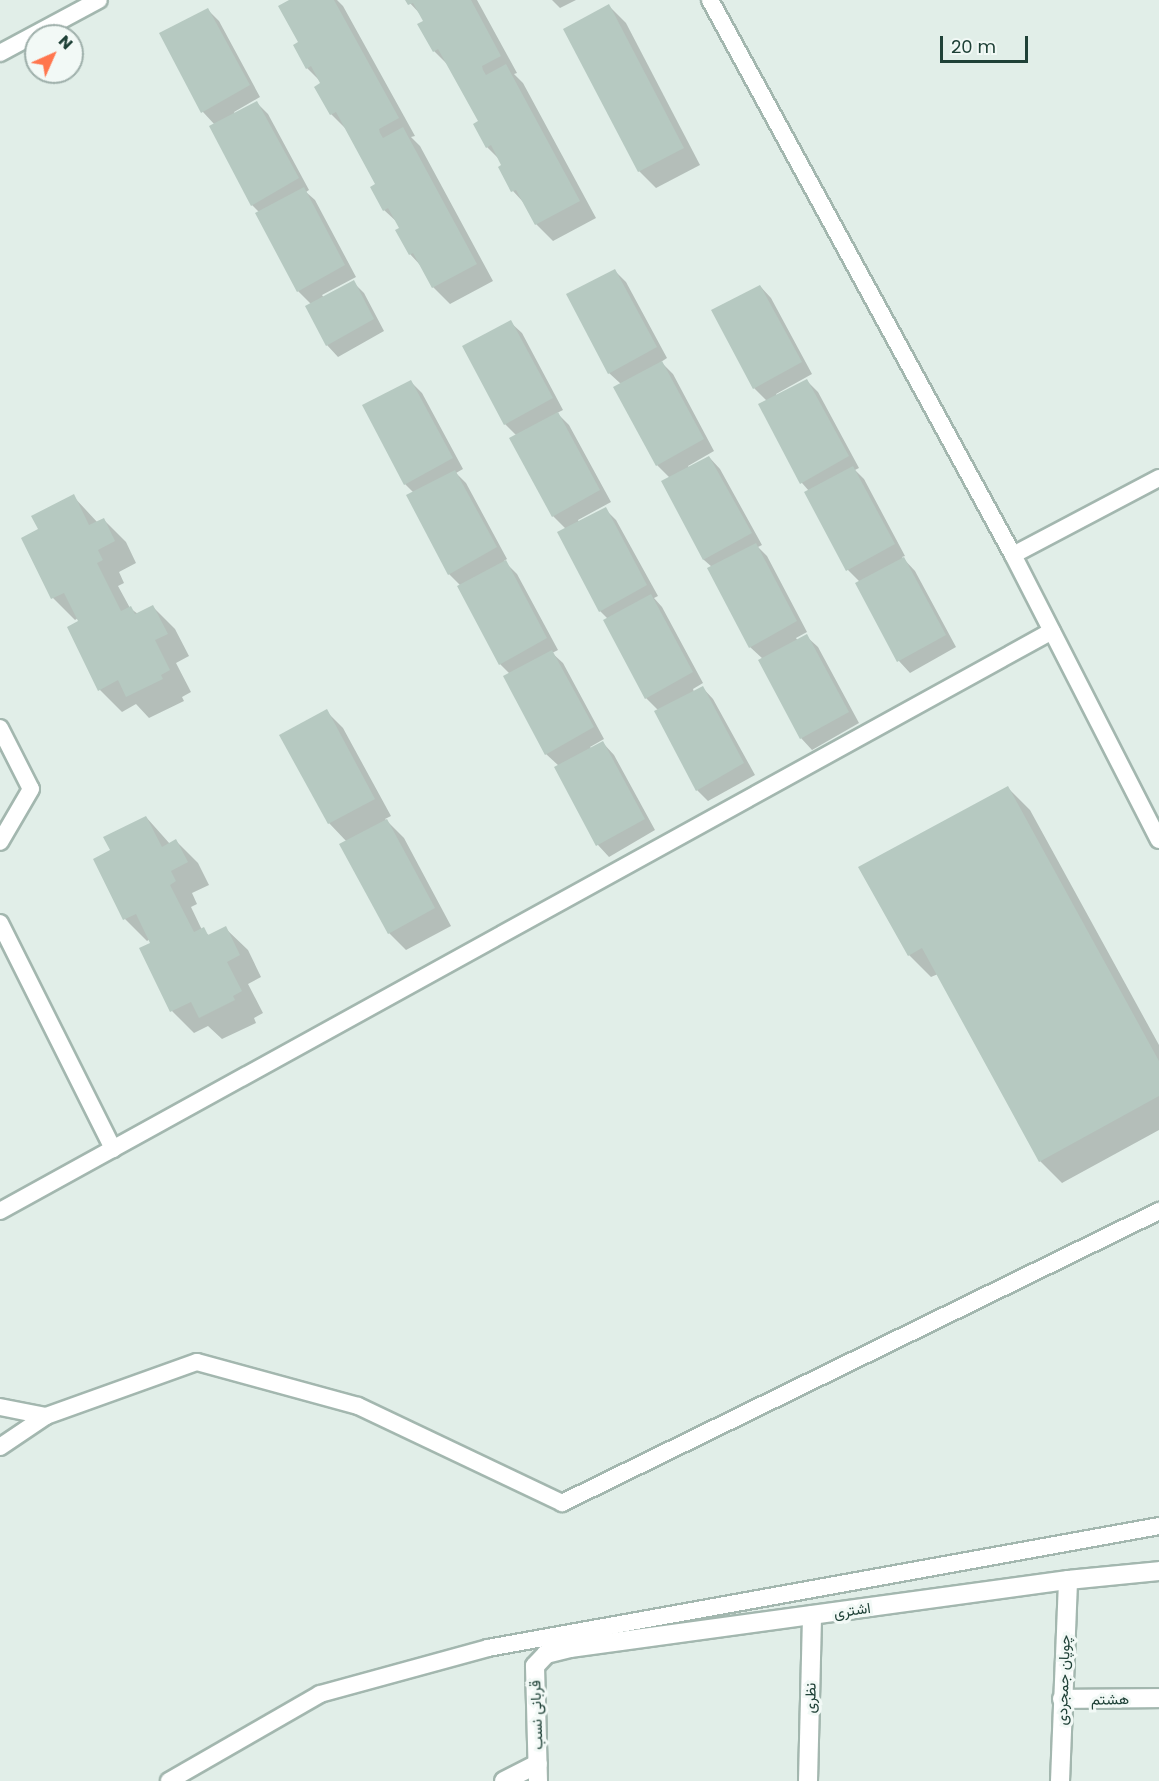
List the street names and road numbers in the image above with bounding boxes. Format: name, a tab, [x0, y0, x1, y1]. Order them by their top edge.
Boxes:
street label: اشتری	[832, 1599, 872, 1621]
street label: چوپان جمجردی	[1052, 1634, 1074, 1726]
street label: قربانی نسب	[526, 1680, 546, 1750]
street label: نظری	[801, 1682, 819, 1714]
street label: هشتم	[1091, 1690, 1129, 1708]

